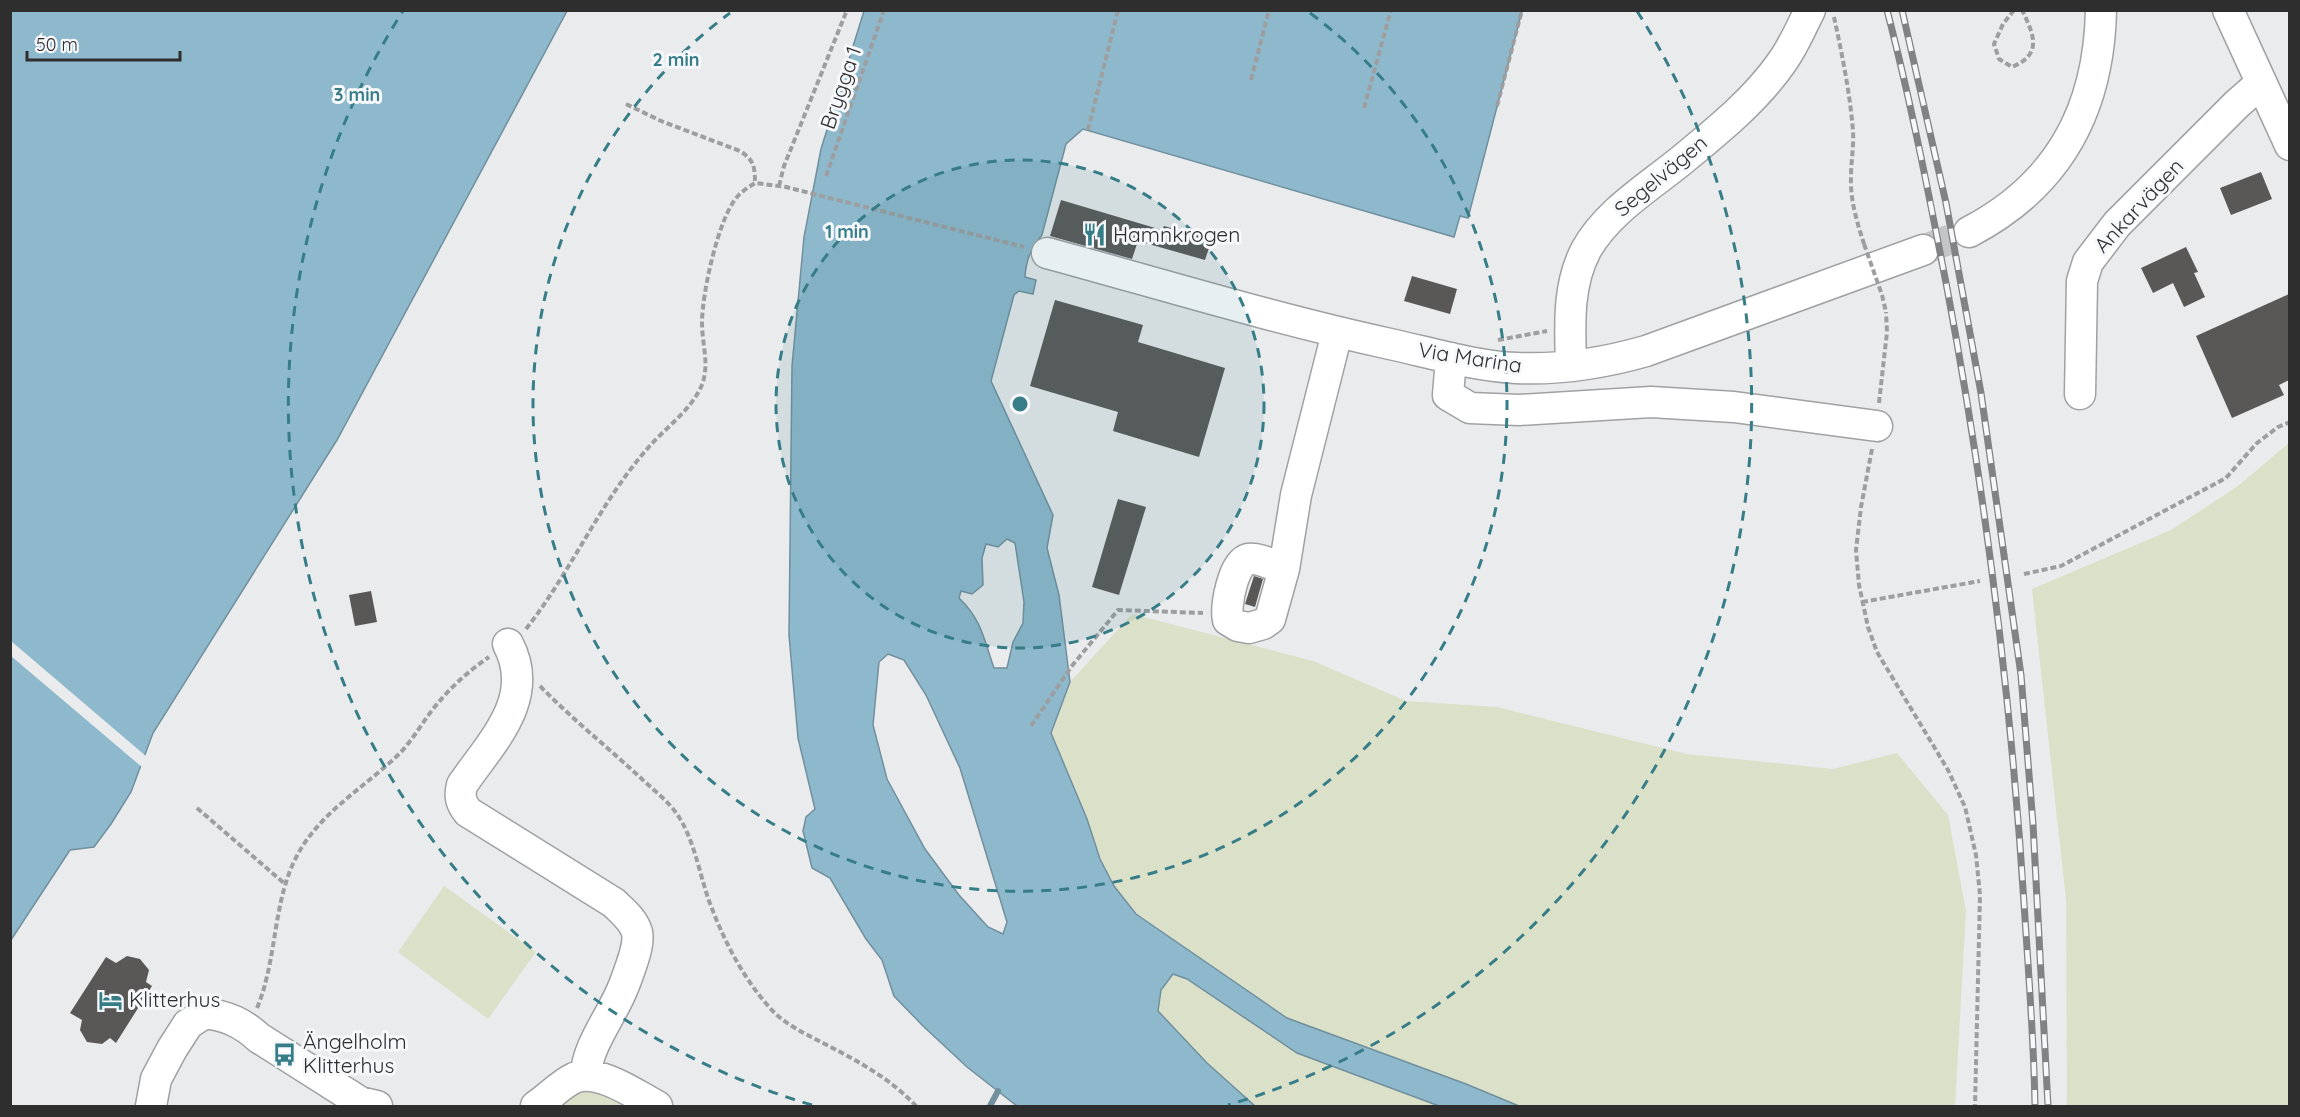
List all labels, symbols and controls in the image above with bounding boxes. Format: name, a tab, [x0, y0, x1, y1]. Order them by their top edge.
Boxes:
scale bar	[27, 24, 180, 62]
text: 50 m	[36, 33, 78, 56]
street label: Brygga 1	[814, 43, 866, 132]
text: 2 min	[653, 48, 699, 71]
text: 3 min	[334, 83, 380, 106]
street label: Segelvägen	[1609, 129, 1712, 221]
street label: Ankarvägen	[2088, 153, 2188, 258]
text: 1 min	[825, 220, 869, 243]
place label: Hamnkrogen	[1113, 221, 1240, 247]
restaurant icon: Hamnkrogen	[1082, 222, 1108, 248]
street label: Via Marina	[1417, 336, 1524, 378]
centre of rings	[1010, 394, 1030, 414]
place label: Klitterhus	[129, 986, 220, 1012]
hotel icon: Klitterhus	[98, 987, 124, 1013]
place label: Ängelholm Klitterhus	[303, 1028, 407, 1078]
bus stop icon: Ängelholm Klitterhus	[272, 1041, 298, 1067]

